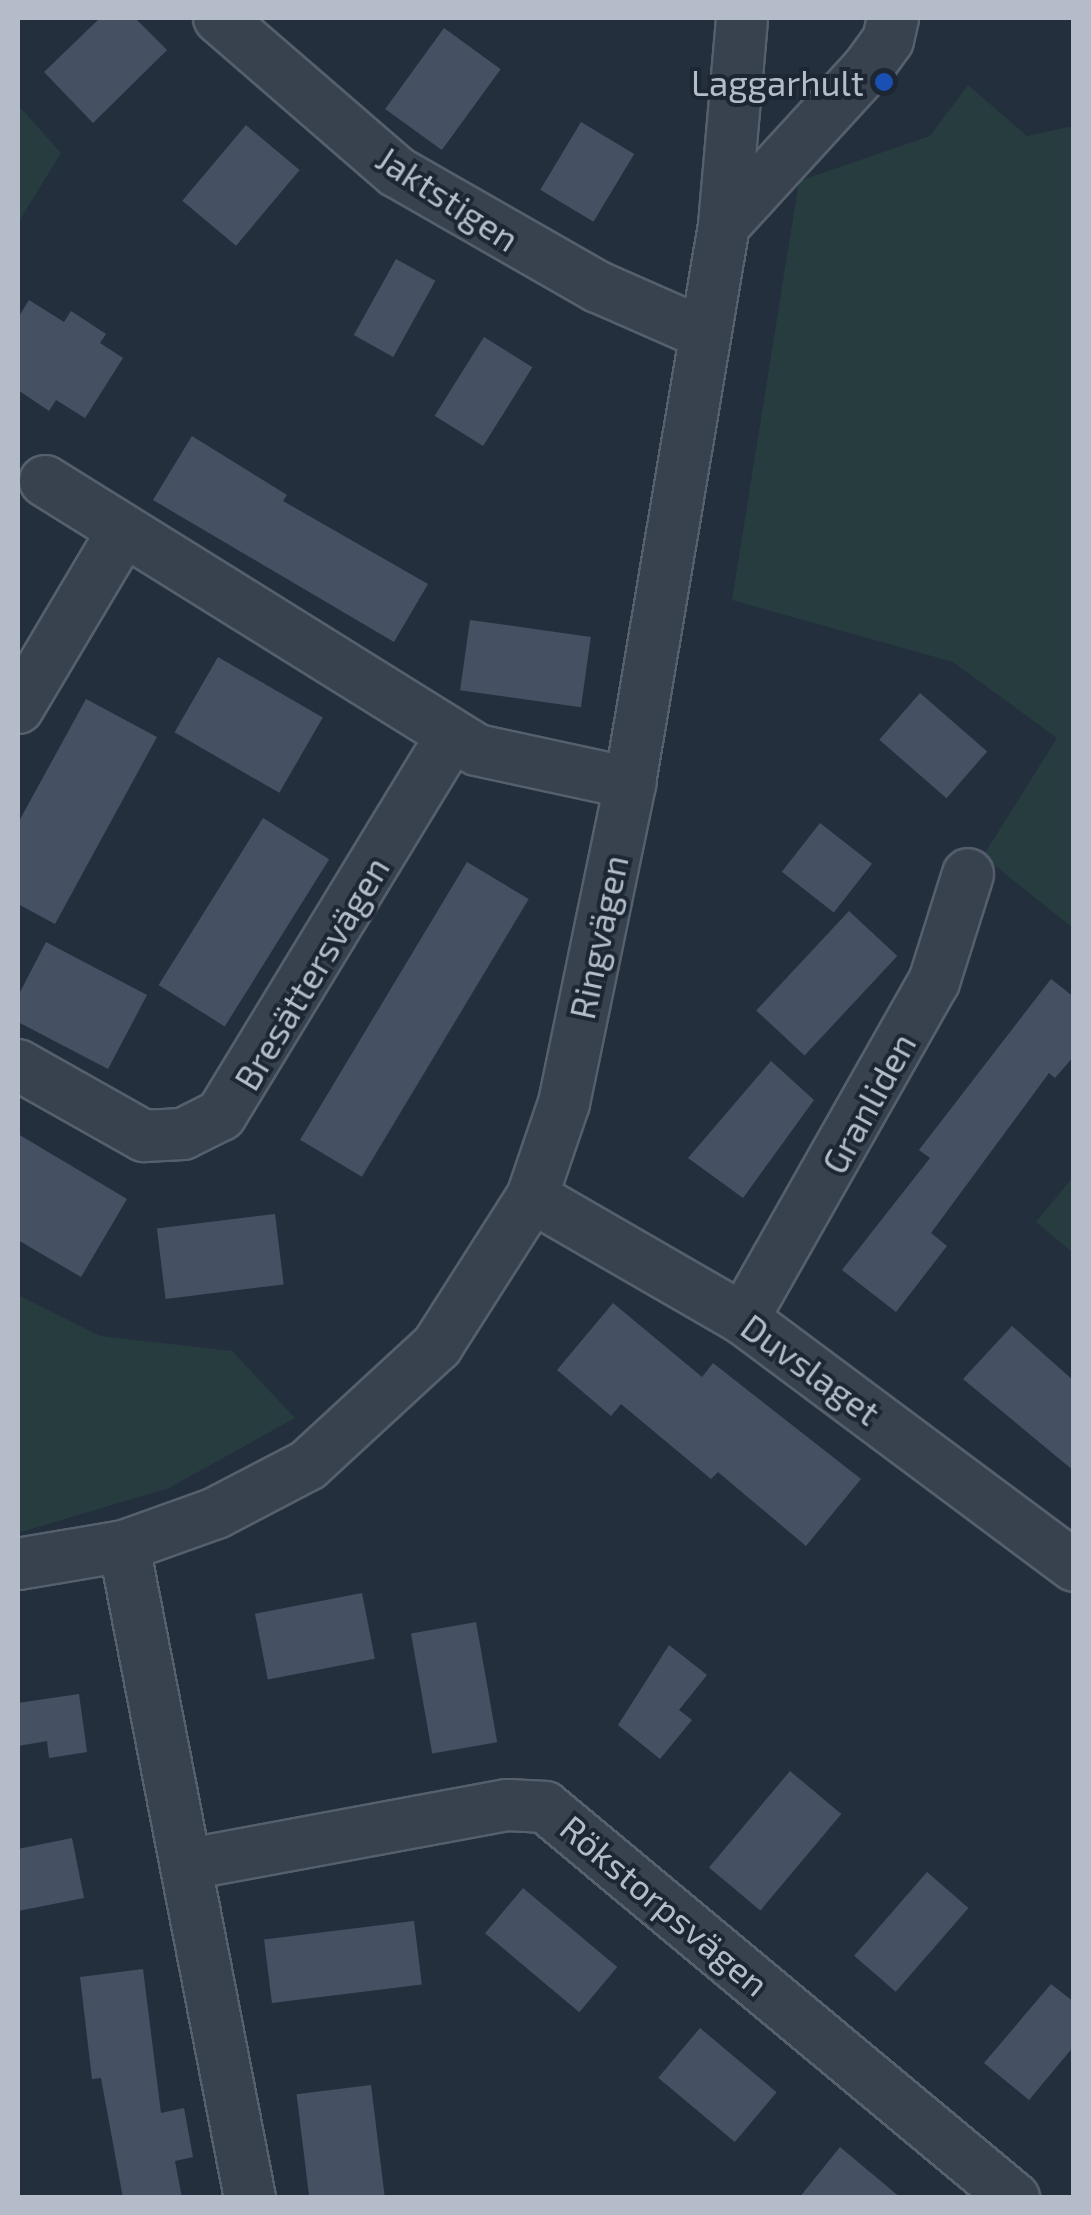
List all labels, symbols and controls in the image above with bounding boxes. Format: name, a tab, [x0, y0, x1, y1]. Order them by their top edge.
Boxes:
place label: Laggarhult	[691, 61, 864, 103]
marker: Laggarhult	[873, 71, 895, 93]
street label: Jaktstigen	[369, 137, 527, 259]
street label: Bresättersvägen	[225, 849, 397, 1097]
street label: Ringvägen	[560, 851, 636, 1023]
street label: Granliden	[812, 1026, 924, 1180]
street label: Duvslaget	[734, 1305, 888, 1433]
street label: Rökstorpsvägen	[553, 1806, 777, 2004]

